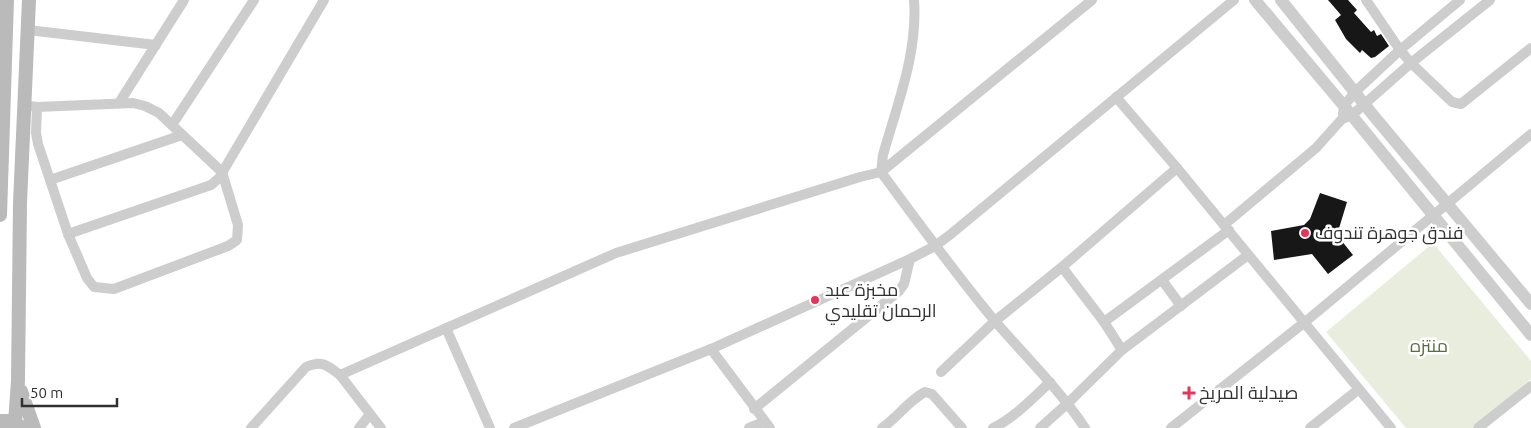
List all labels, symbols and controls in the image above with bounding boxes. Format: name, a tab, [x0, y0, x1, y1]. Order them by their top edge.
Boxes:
place label: فندق جوهرة تندوف	[1315, 222, 1463, 245]
marker: فندق جوهرة تندوف	[1299, 227, 1311, 239]
place label: مخبزة عبد الرحمان تقليدي	[825, 279, 937, 325]
marker: مخبزة عبد الرحمان تقليدي	[809, 294, 821, 306]
park label: منتزه	[1410, 335, 1448, 357]
scale bar	[22, 376, 118, 408]
place label: صيدلية المريخ	[1199, 382, 1298, 405]
text: 50 m	[30, 384, 63, 401]
marker: صيدلية المريخ	[1183, 387, 1195, 399]

